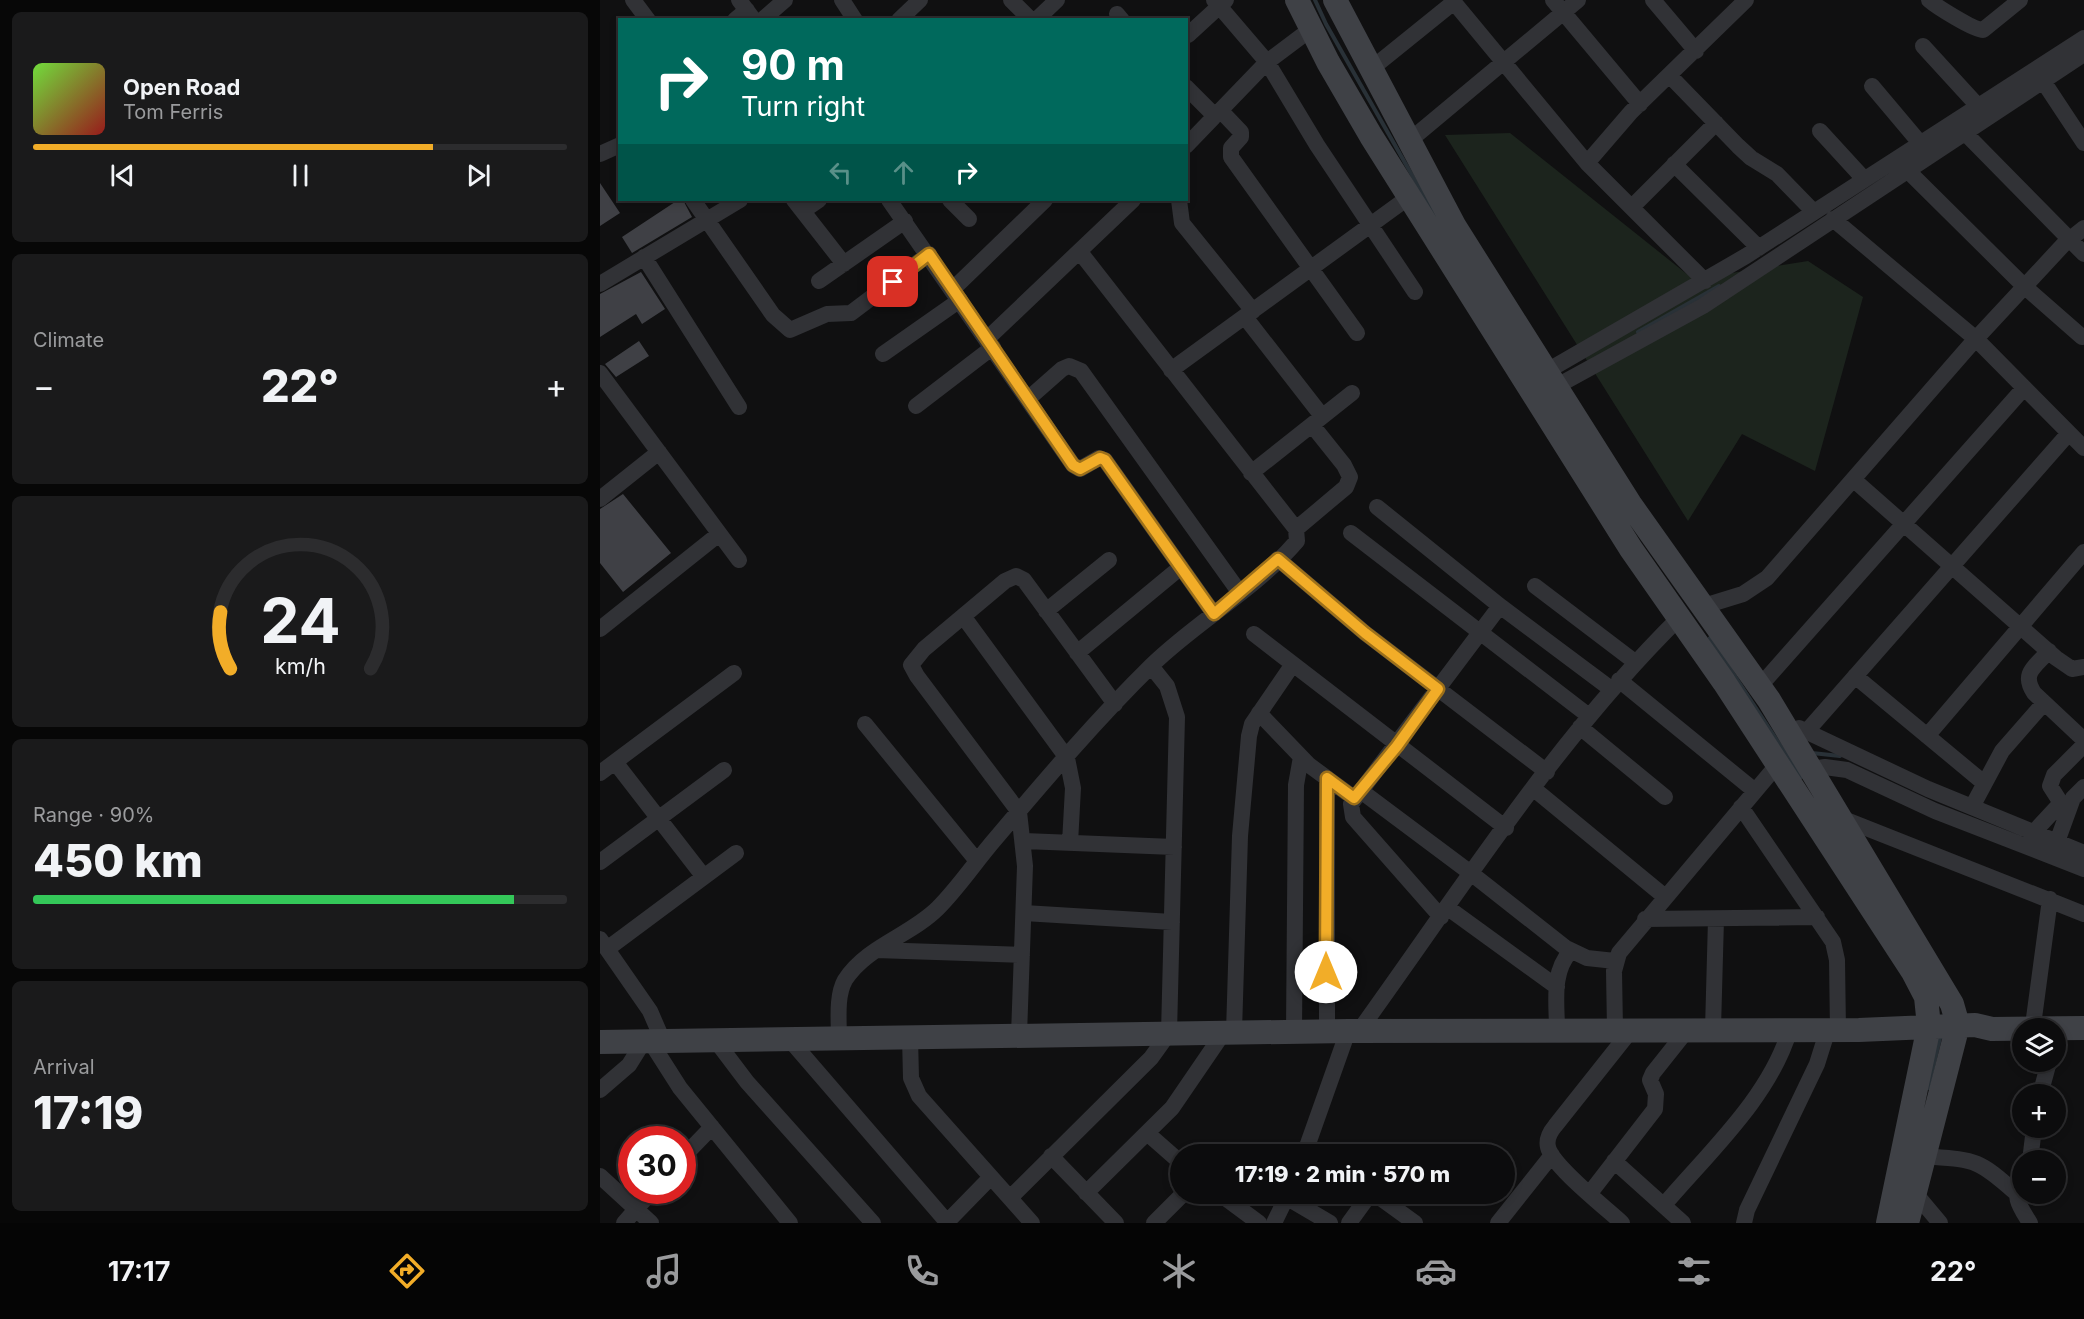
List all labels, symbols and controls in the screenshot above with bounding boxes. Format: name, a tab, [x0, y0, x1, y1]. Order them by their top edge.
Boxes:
text: 90 m	[741, 39, 845, 90]
icon: right	[642, 42, 720, 120]
text: Open Road	[123, 74, 240, 100]
text: Turn right	[741, 90, 865, 123]
text: Tom Ferris	[123, 100, 223, 124]
icon: left	[824, 156, 857, 189]
icon: ahead	[887, 156, 920, 189]
icon: right	[950, 156, 983, 189]
icon: previous	[106, 159, 139, 192]
icon: pause	[284, 159, 317, 192]
icon: next	[462, 159, 495, 192]
pin	[867, 256, 918, 307]
icon: arrive	[876, 265, 909, 298]
text: Climate	[33, 328, 104, 352]
text: 22°	[261, 358, 339, 413]
text: −	[33, 366, 55, 406]
text: +	[545, 366, 567, 406]
text: 24	[260, 583, 340, 658]
text: km/h	[275, 653, 325, 679]
text: Range · 90%	[33, 803, 154, 827]
text: 450 km	[33, 833, 203, 888]
position arrow	[1294, 940, 1358, 1004]
map controls	[2012, 1018, 2066, 1204]
button: layers	[2012, 1018, 2066, 1072]
text: Arrival	[33, 1055, 95, 1079]
button: +	[2012, 1084, 2066, 1138]
text: 17:19	[33, 1085, 143, 1140]
speed limit sign: 30	[618, 1126, 696, 1204]
button: −	[2012, 1150, 2066, 1204]
text: 17:19 · 2 min · 570 m	[1235, 1161, 1450, 1187]
icon: directions	[386, 1250, 428, 1292]
icon: music	[643, 1250, 685, 1292]
icon: phone	[901, 1250, 943, 1292]
icon: climate	[1158, 1250, 1200, 1292]
icon: car	[1415, 1250, 1457, 1292]
icon: filters	[1673, 1250, 1715, 1292]
text: 17:17	[108, 1255, 170, 1288]
text: 22°	[1930, 1255, 1976, 1288]

